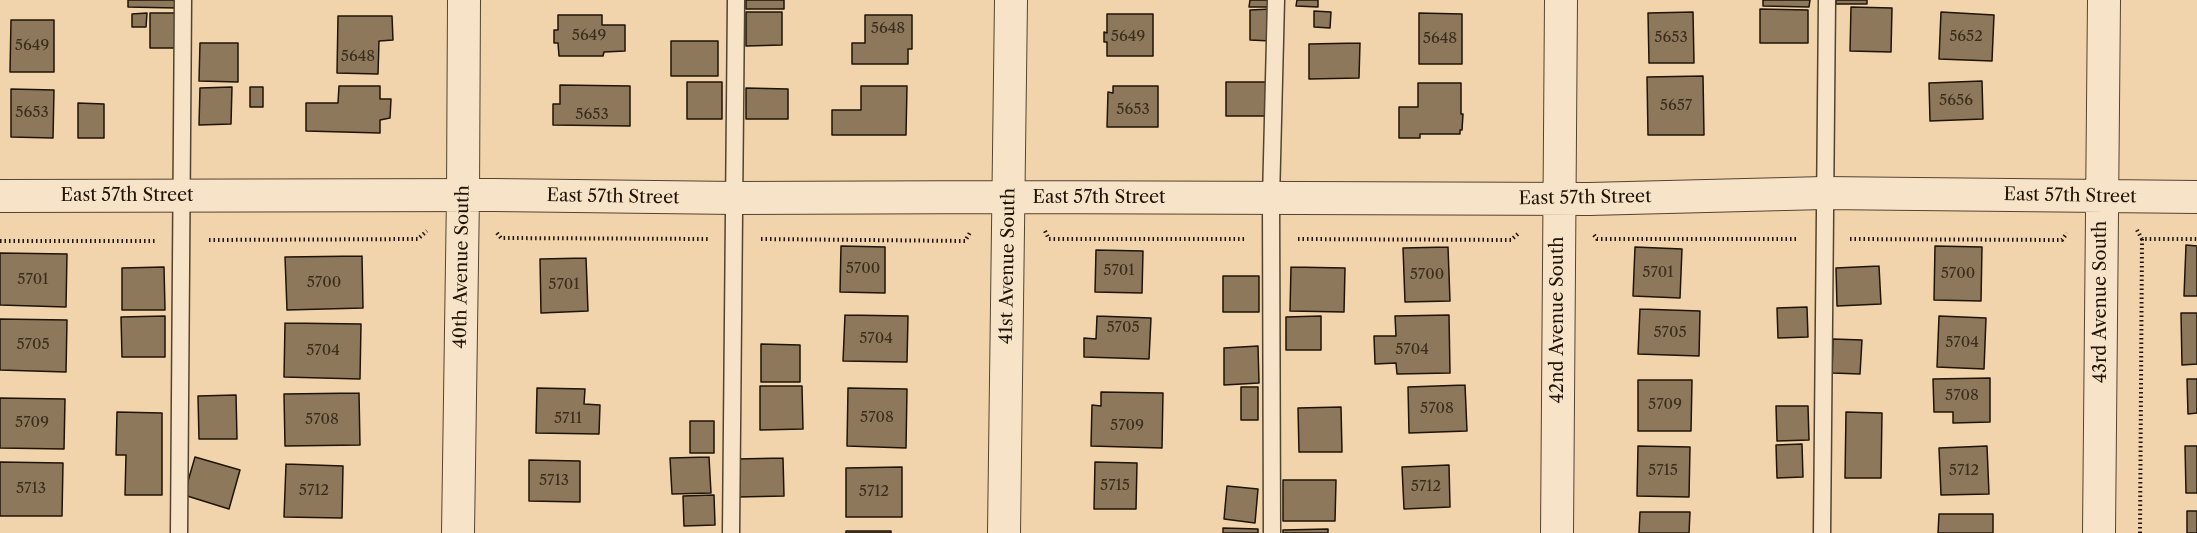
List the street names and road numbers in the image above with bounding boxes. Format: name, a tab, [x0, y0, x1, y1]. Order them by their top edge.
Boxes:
street label: East 57th Street	[2003, 184, 2137, 208]
street label: East 57th Street	[61, 185, 193, 207]
street label: 40th Avenue South	[450, 185, 474, 349]
street label: East 57th Street	[546, 185, 680, 209]
street label: East 57th Street	[1518, 186, 1652, 210]
street label: East 57th Street	[1033, 187, 1165, 209]
street label: 41st Avenue South	[996, 188, 1020, 344]
street label: 43rd Avenue South	[2090, 221, 2112, 383]
street label: 42nd Avenue South	[1547, 236, 1569, 404]

